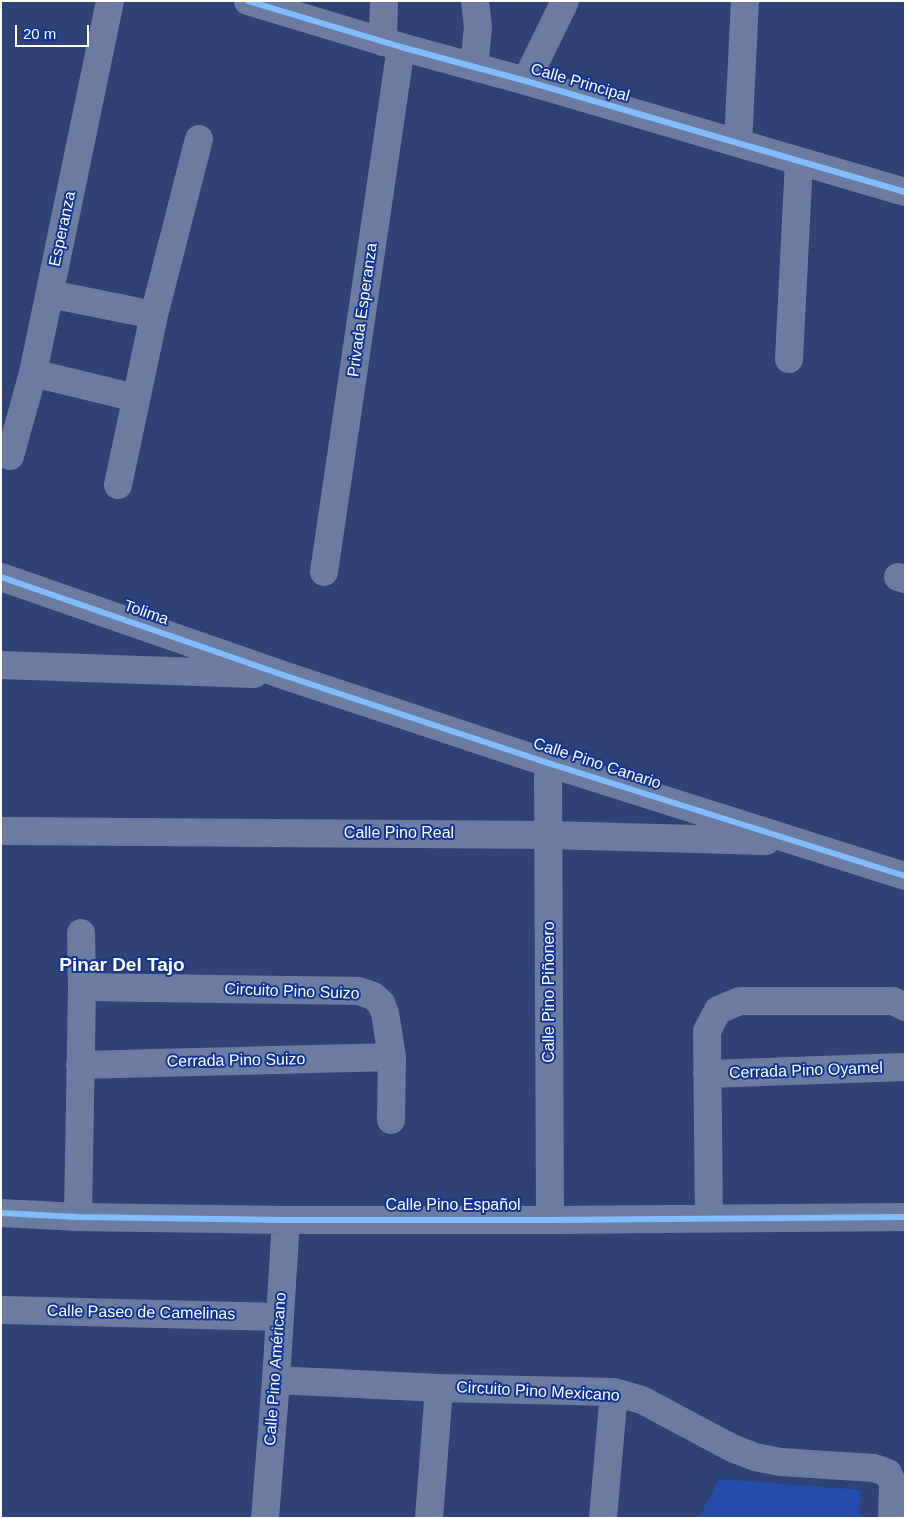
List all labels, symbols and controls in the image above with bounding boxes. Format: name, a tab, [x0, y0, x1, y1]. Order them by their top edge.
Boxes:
scale bar	[18, 15, 91, 47]
text: 20 m	[23, 25, 56, 42]
street label: Calle Principal	[528, 60, 632, 106]
street label: Esperanza	[46, 190, 80, 268]
street label: Privada Esperanza	[344, 242, 382, 378]
street label: Tolima	[121, 596, 171, 630]
street label: Calle Pino Canario	[531, 734, 663, 794]
street label: Calle Pino Real	[344, 824, 454, 844]
street label: Calle Pino Piñonero	[540, 921, 560, 1063]
district label: Pinar Del Tajo	[59, 955, 185, 977]
street label: Circuito Pino Suizo	[224, 980, 360, 1004]
street label: Cerrada Pino Suizo	[166, 1050, 306, 1072]
street label: Cerrada Pino Oyamel	[729, 1059, 883, 1083]
street label: Calle Pino Español	[385, 1196, 521, 1216]
street label: Calle Pino Américano	[261, 1292, 291, 1446]
street label: Calle Paseo de Camelinas	[47, 1302, 235, 1324]
street label: Circuito Pino Mexicano	[456, 1378, 620, 1406]

